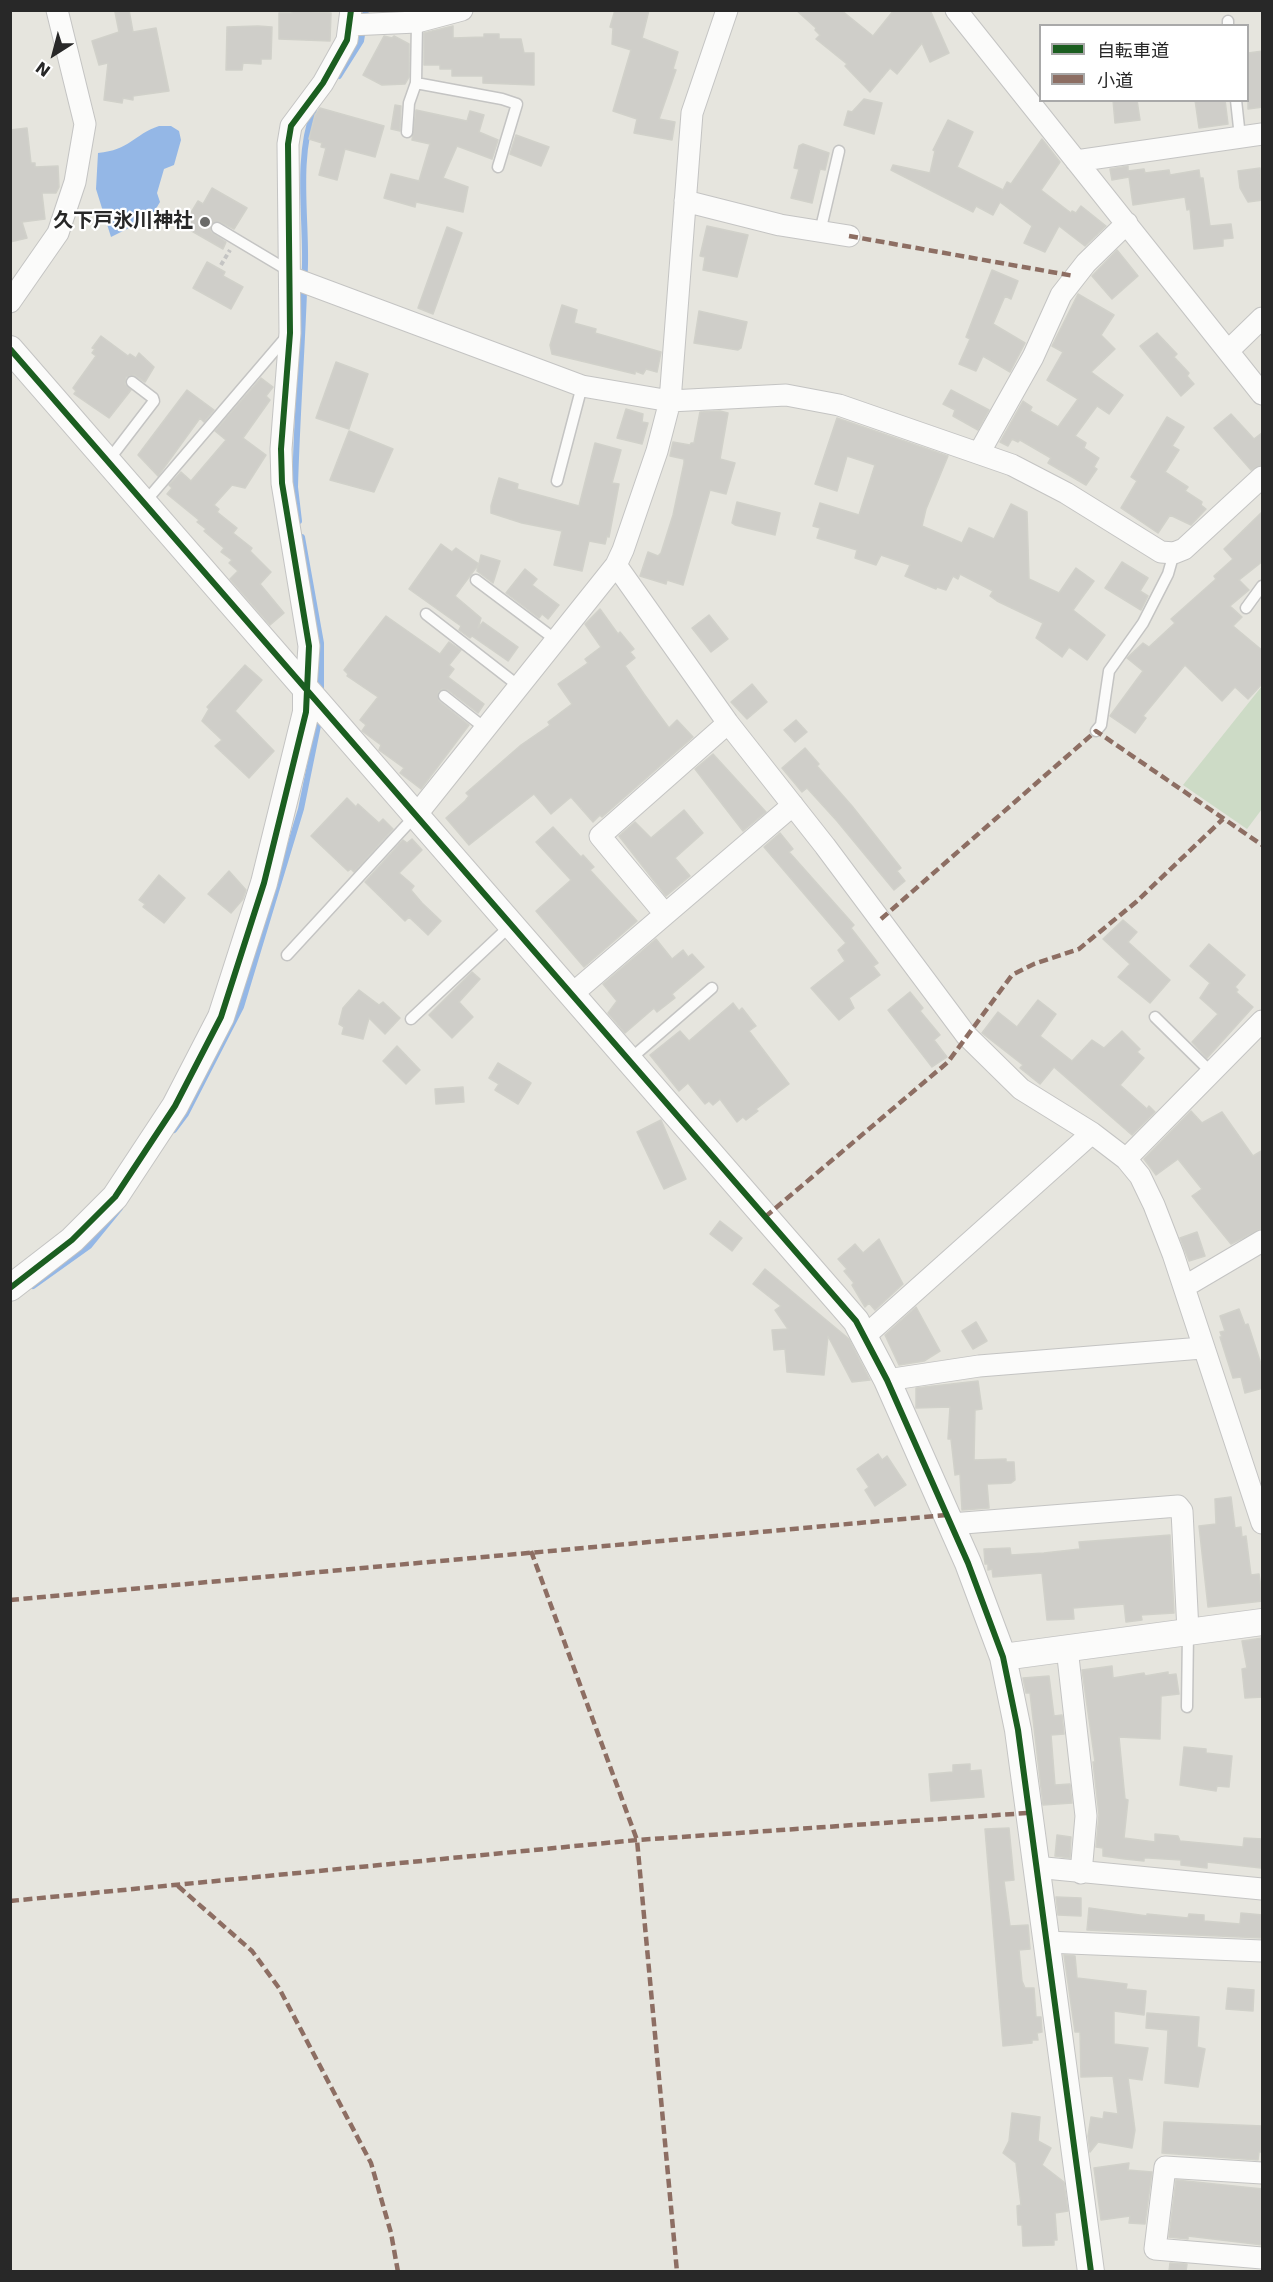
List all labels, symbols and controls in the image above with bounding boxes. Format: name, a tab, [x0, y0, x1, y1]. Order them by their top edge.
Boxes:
north arrow	[24, 24, 84, 84]
legend	[1039, 24, 1249, 102]
text: 自転車道	[1097, 40, 1169, 61]
text: N	[32, 57, 54, 81]
text: 小道	[1097, 70, 1133, 91]
place label: 久下戸氷川神社	[53, 210, 193, 234]
marker: 久下戸氷川神社	[198, 215, 212, 229]

